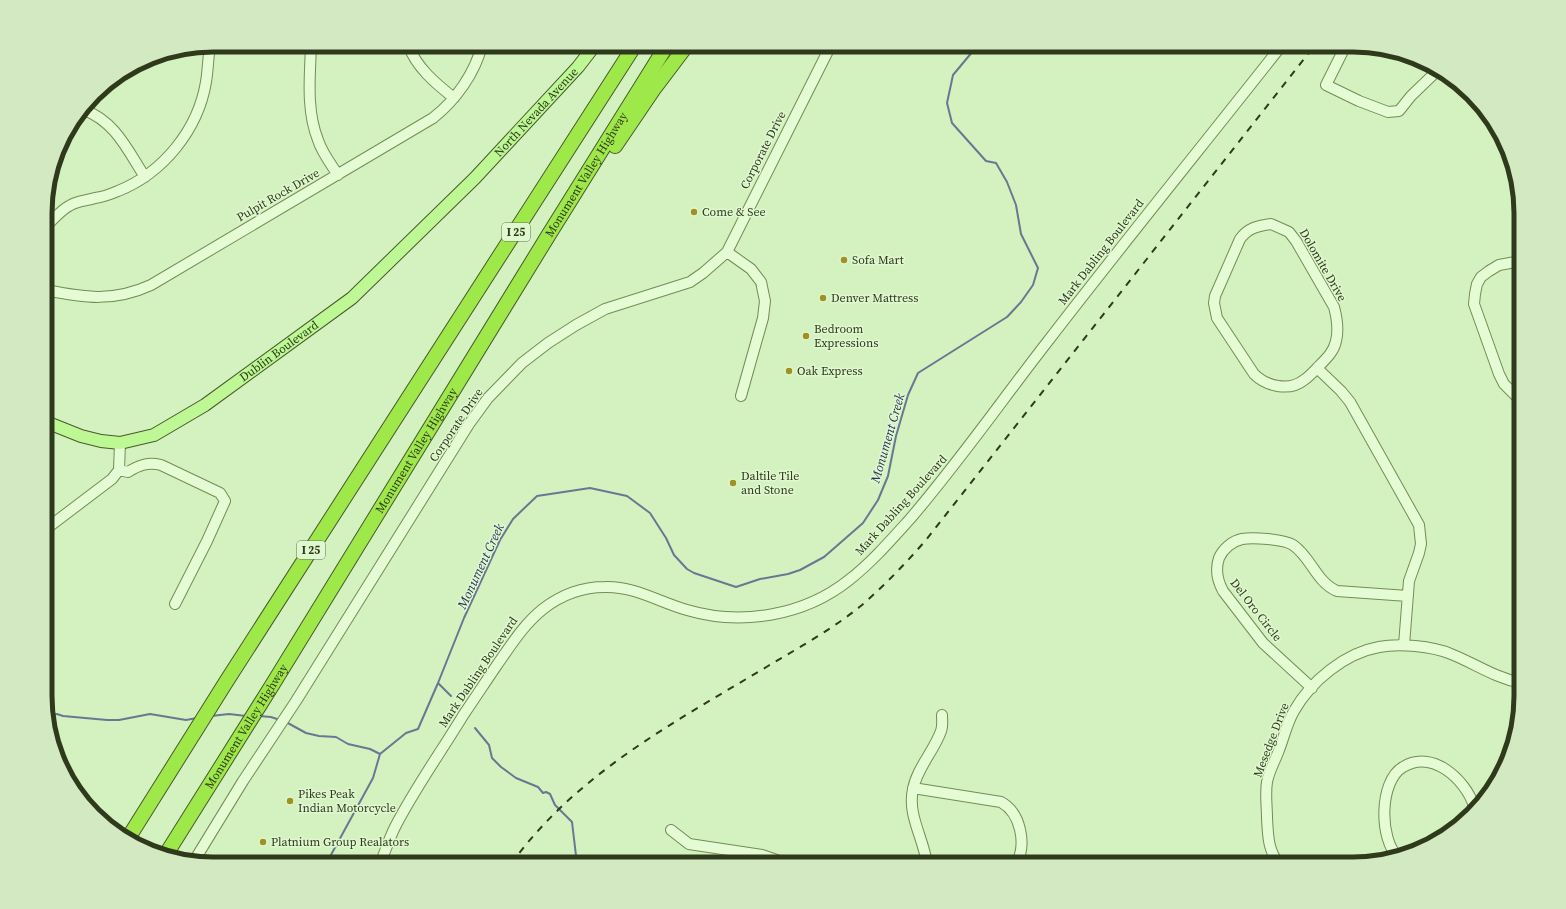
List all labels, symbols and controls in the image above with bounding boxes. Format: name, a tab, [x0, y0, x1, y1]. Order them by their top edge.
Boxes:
street label: North Nevada Avenue	[491, 64, 581, 160]
street label: Monument Valley Highway	[541, 108, 632, 240]
street label: Corporate Drive	[736, 108, 790, 192]
street label: Pulpit Rock Drive	[234, 165, 322, 225]
street label: Mark Dabling Boulevard	[1055, 196, 1147, 308]
place label: Come & See	[702, 204, 766, 220]
marker: Come & See	[689, 207, 699, 217]
road number: I 25	[502, 223, 530, 241]
street label: Dolomite Drive	[1296, 226, 1350, 304]
place label: Sofa Mart	[852, 252, 904, 268]
marker: Sofa Mart	[839, 255, 849, 265]
place label: Denver Mattress	[831, 290, 918, 306]
marker: Denver Mattress	[818, 293, 828, 303]
street label: Dublin Boulevard	[236, 317, 322, 385]
place label: Bedroom Expressions	[814, 321, 878, 351]
marker: Bedroom Expressions	[801, 331, 811, 341]
place label: Oak Express	[797, 363, 863, 379]
marker: Oak Express	[784, 366, 794, 376]
street label: Monument Valley Highway	[372, 384, 461, 516]
street label: Corporate Drive	[425, 385, 487, 465]
water label: Monument Creek	[866, 391, 909, 486]
street label: Mark Dabling Boulevard	[852, 451, 951, 559]
place label: Daltile Tile and Stone	[741, 468, 799, 498]
marker: Daltile Tile and Stone	[728, 478, 738, 488]
water label: Monument Creek	[453, 520, 508, 613]
road number: I 25	[297, 541, 325, 559]
street label: Del Oro Circle	[1227, 575, 1285, 645]
street label: Mark Dabling Boulevard	[435, 613, 521, 730]
street label: Monument Valley Highway	[201, 660, 292, 792]
street label: Mesedge Drive	[1249, 700, 1293, 780]
place label: Pikes Peak Indian Motorcycle	[298, 786, 396, 816]
marker: Pikes Peak Indian Motorcycle	[285, 796, 295, 806]
place label: Platnium Group Realators	[271, 834, 409, 850]
marker: Platnium Group Realators	[258, 837, 268, 847]

